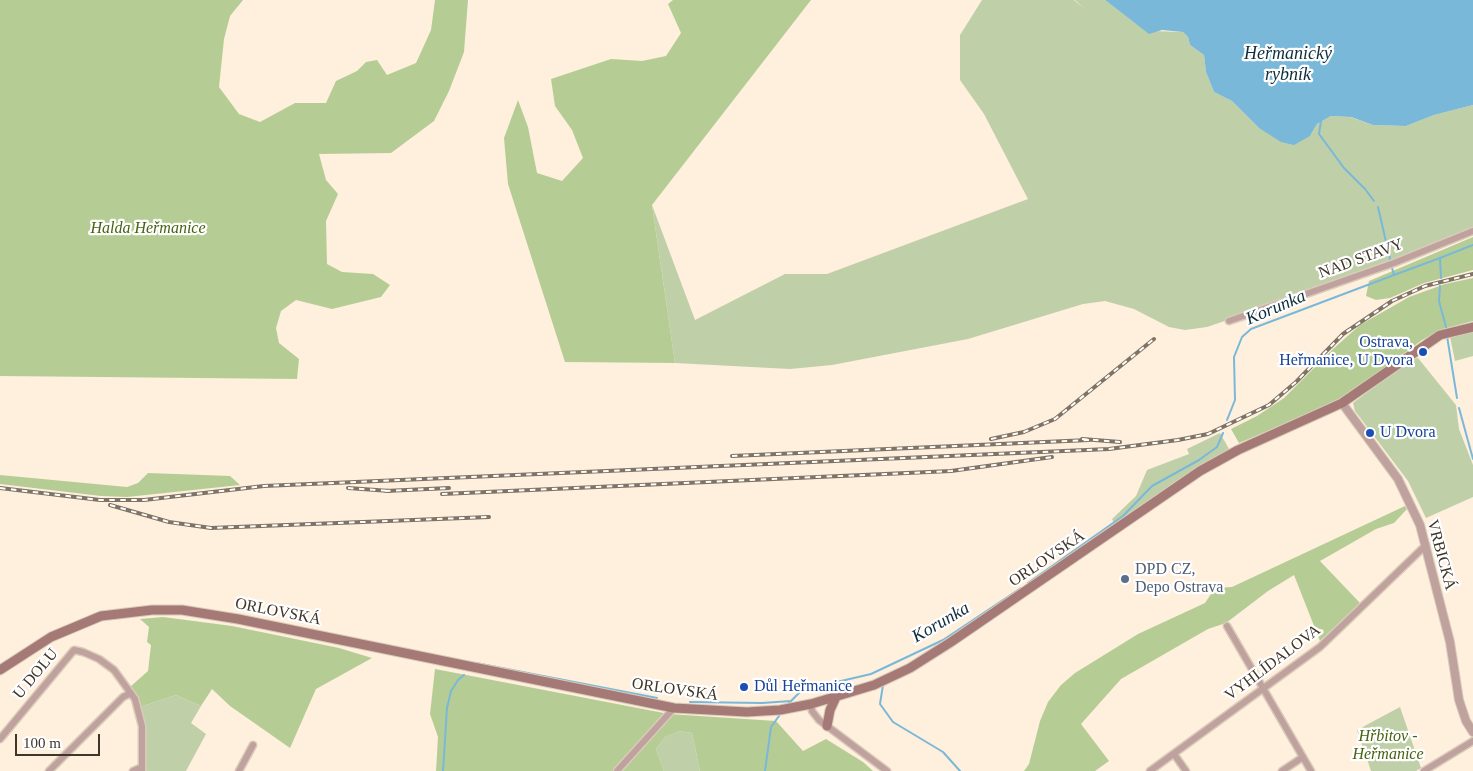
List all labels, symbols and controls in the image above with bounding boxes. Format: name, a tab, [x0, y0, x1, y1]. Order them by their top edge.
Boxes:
water label: Heřmanický rybník	[1244, 43, 1332, 86]
park label: Halda Heřmanice	[90, 219, 206, 239]
street label: NAD STAVY	[1316, 235, 1406, 283]
water label: Korunka	[1243, 286, 1309, 330]
place label: Ostrava, Heřmanice, U Dvora	[1279, 333, 1413, 371]
marker: Ostrava, Heřmanice, U Dvora	[1417, 346, 1429, 358]
place label: U Dvora	[1380, 423, 1436, 443]
marker: U Dvora	[1364, 427, 1376, 439]
street label: VRBICKÁ	[1422, 518, 1460, 592]
street label: ORLOVSKÁ	[1006, 527, 1088, 591]
place label: DPD CZ, Depo Ostrava	[1135, 560, 1223, 598]
marker: DPD CZ, Depo Ostrava	[1119, 573, 1131, 585]
street label: ORLOVSKÁ	[233, 594, 323, 630]
water label: Korunka	[908, 598, 974, 648]
street label: VYHLÍDALOVA	[1221, 621, 1325, 705]
street label: U DOLU	[9, 645, 63, 703]
street label: ORLOVSKÁ	[631, 674, 719, 706]
place label: Důl Heřmanice	[754, 677, 852, 697]
marker: Důl Heřmanice	[738, 681, 750, 693]
scale bar	[18, 724, 102, 756]
park label: Hřbitov - Heřmanice	[1352, 727, 1424, 765]
text: 100 m	[23, 735, 61, 751]

